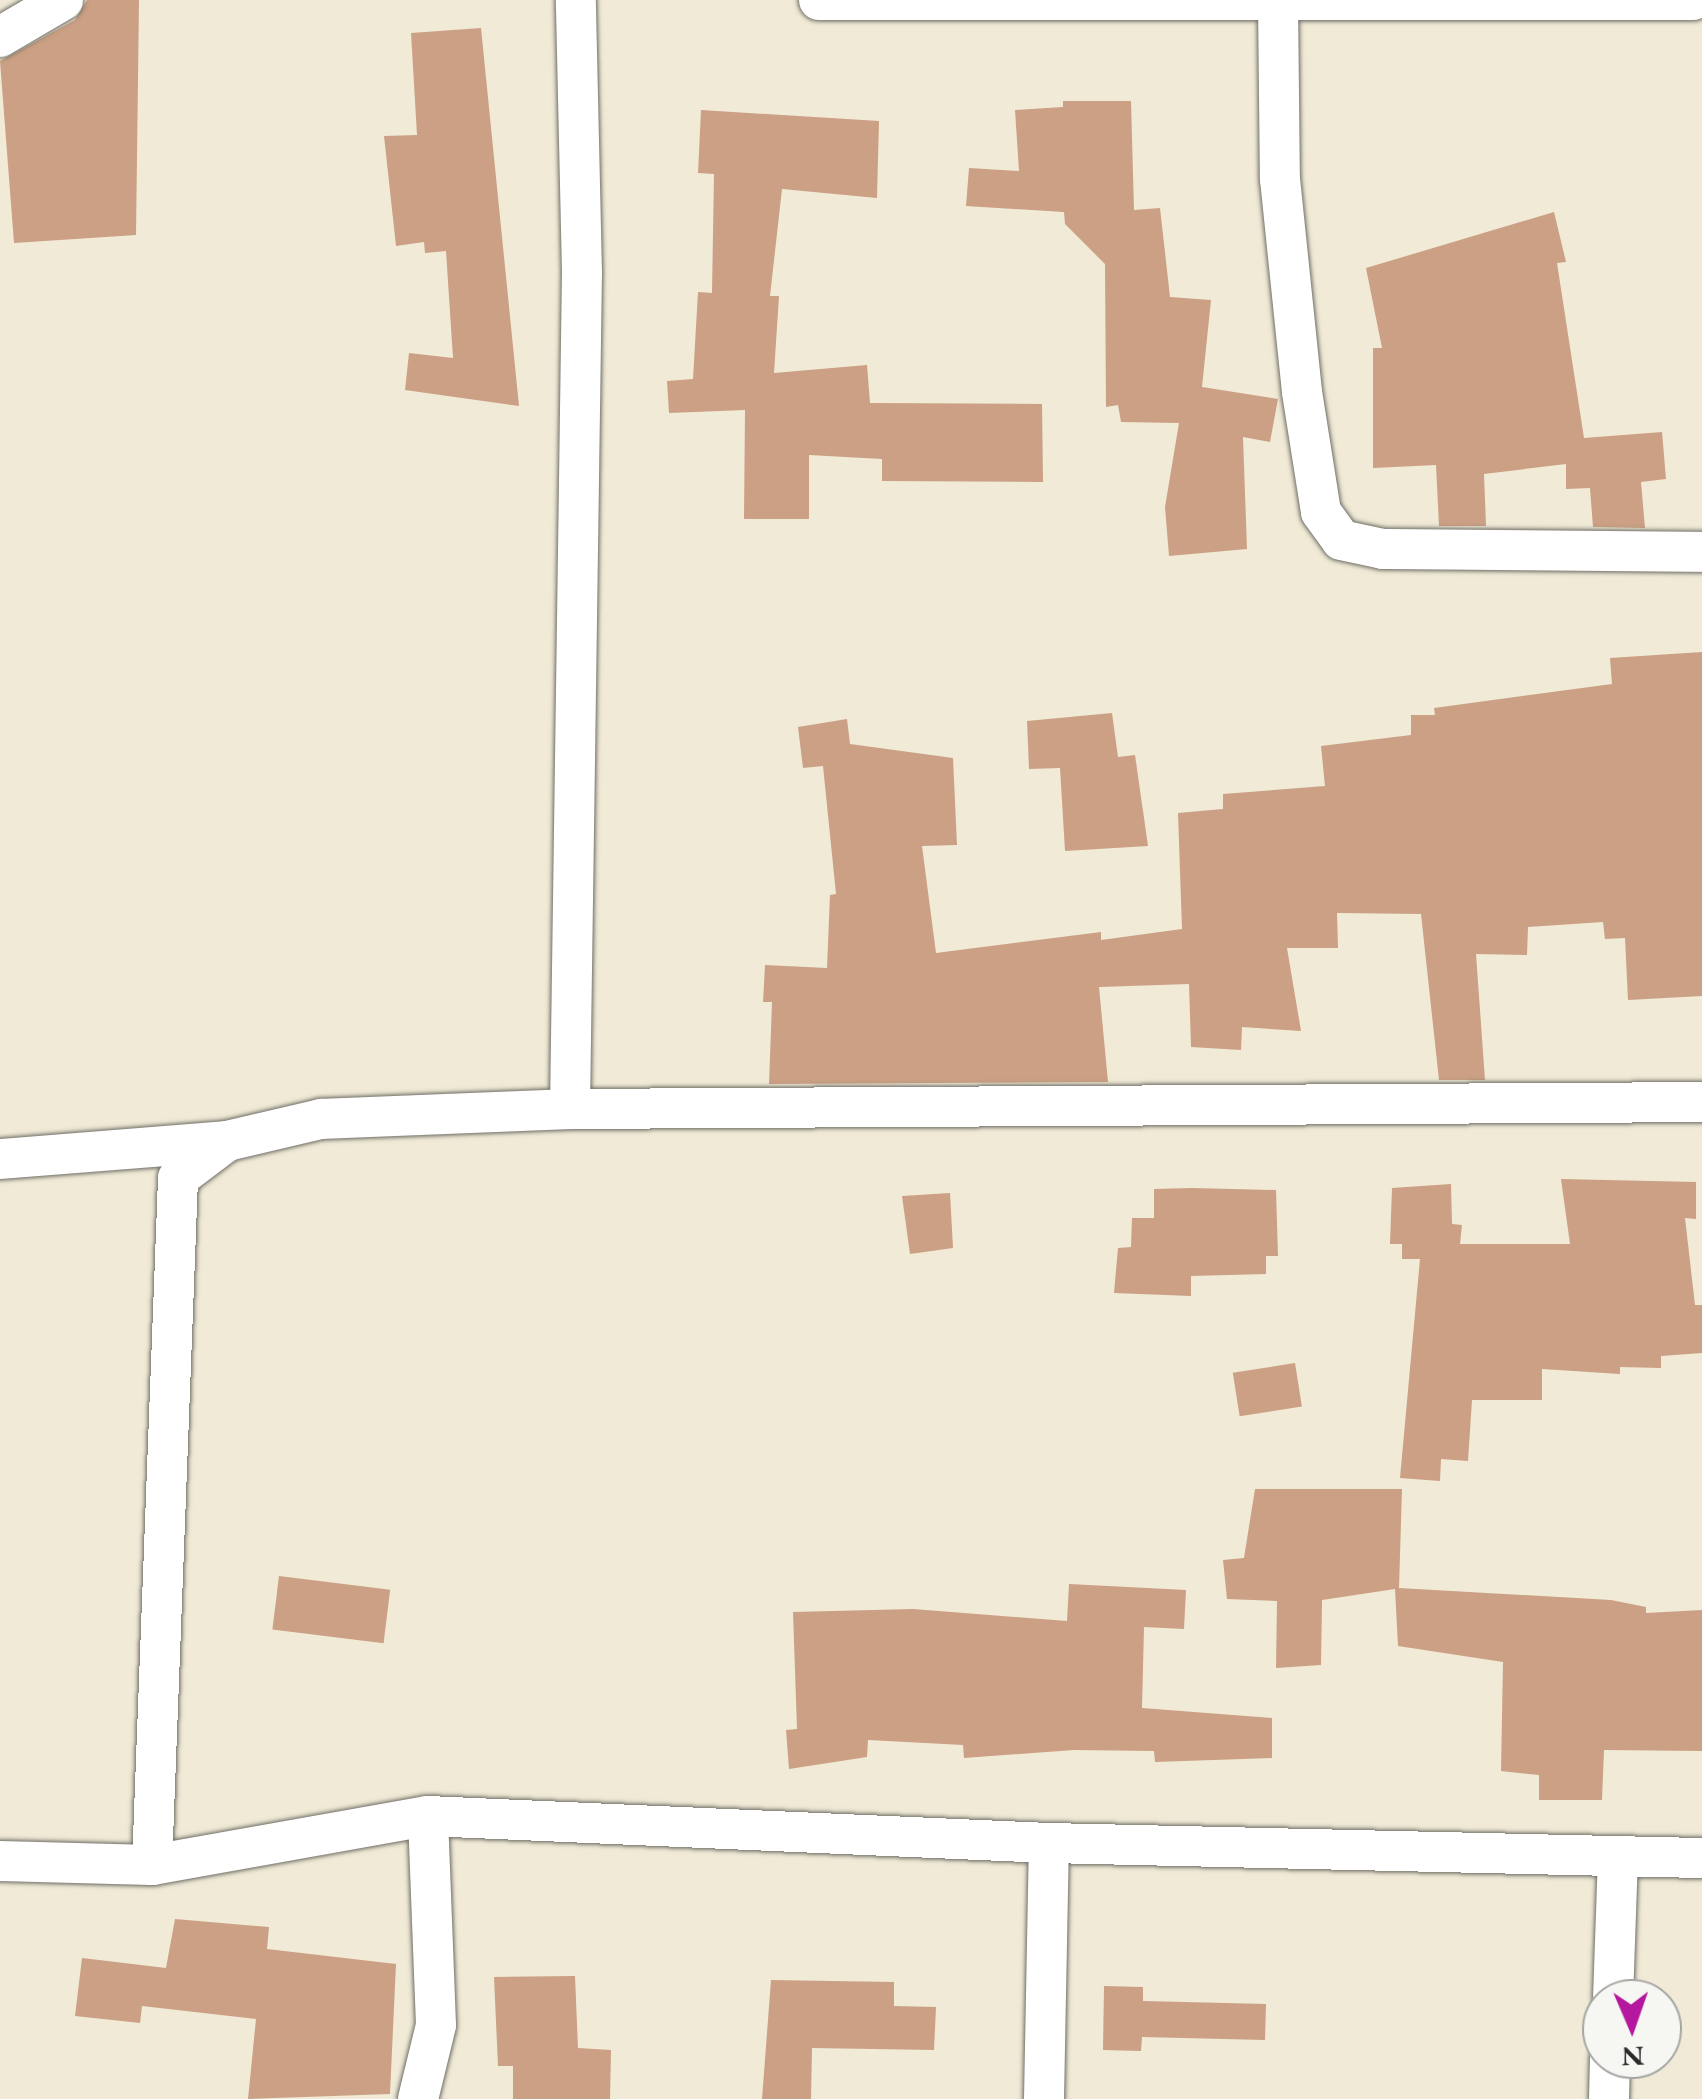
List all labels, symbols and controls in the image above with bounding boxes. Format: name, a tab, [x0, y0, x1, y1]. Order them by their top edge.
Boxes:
north arrow	[1582, 1979, 1682, 2079]
text: N	[1621, 2039, 1645, 2075]

